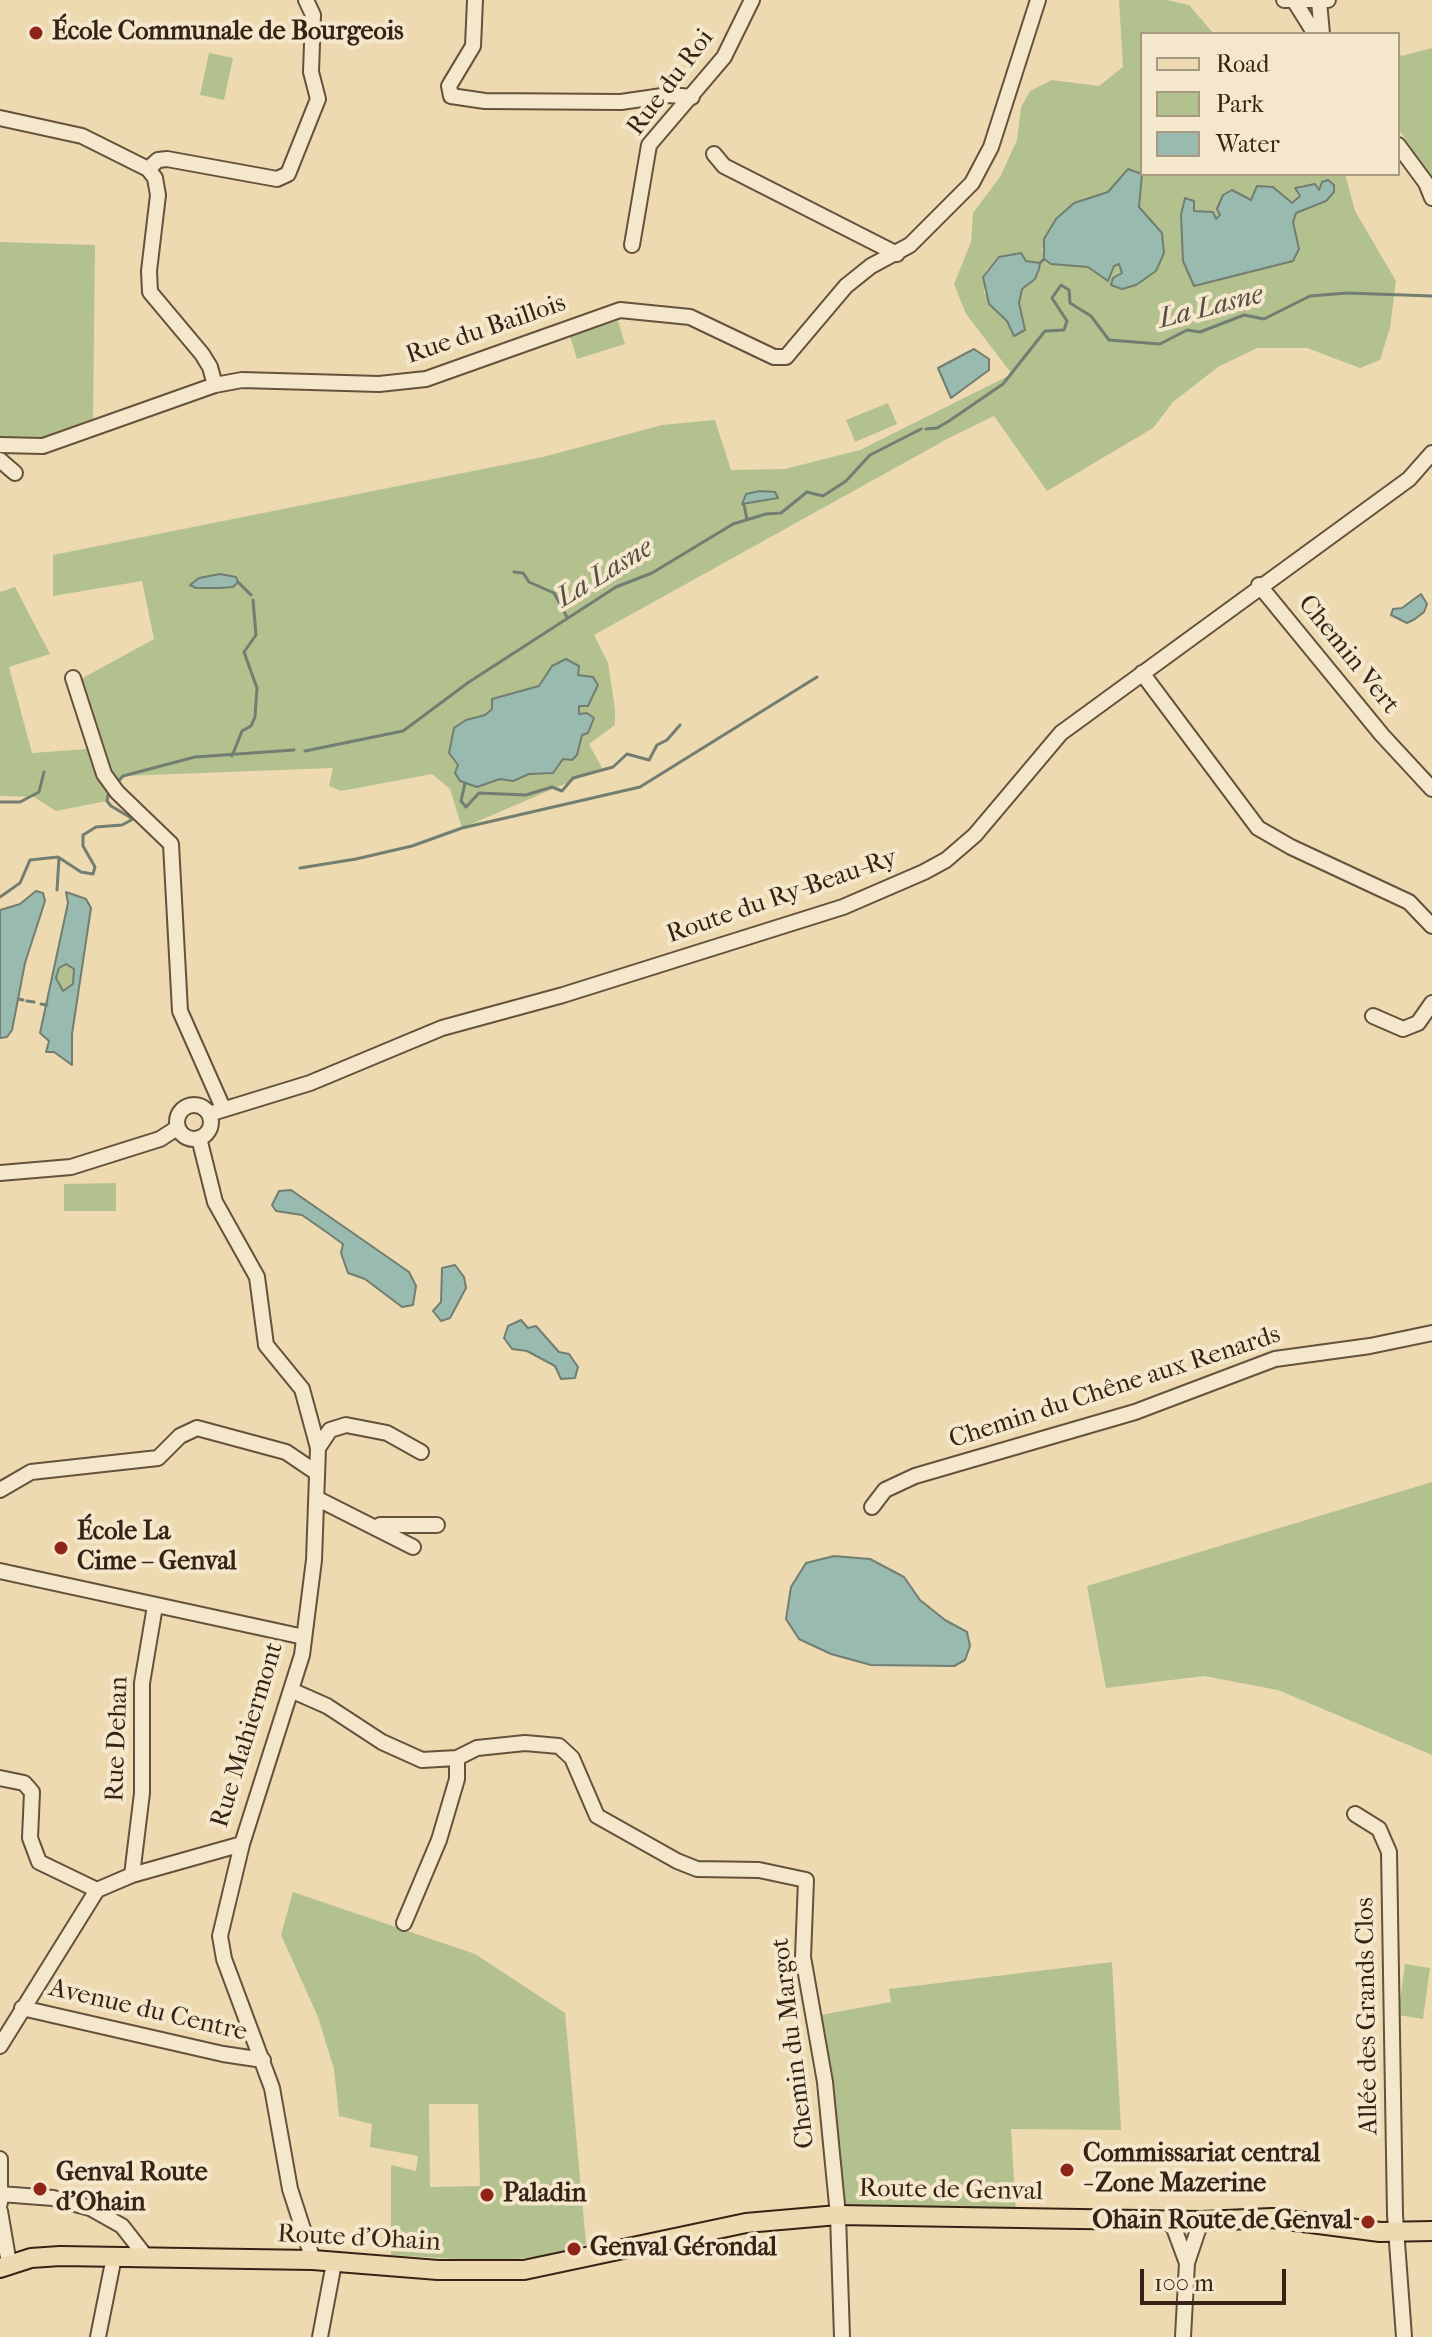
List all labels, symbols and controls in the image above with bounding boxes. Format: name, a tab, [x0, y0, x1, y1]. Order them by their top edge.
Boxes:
place label: École Communale de Bourgeois	[52, 17, 404, 49]
marker: École Communale de Bourgeois	[27, 24, 45, 42]
street label: Rue du Roi	[621, 24, 721, 142]
legend	[1140, 32, 1400, 176]
text: Road	[1216, 50, 1269, 78]
text: Park	[1216, 90, 1264, 118]
text: Water	[1216, 130, 1280, 158]
water label: La Lasne	[1155, 279, 1267, 337]
street label: Rue du Baillois	[402, 288, 570, 372]
water label: La Lasne	[551, 532, 659, 616]
street label: Chemin Vert	[1291, 589, 1405, 721]
street label: Route du Ry-Beau-Ry	[663, 843, 901, 951]
street label: Chemin du Chêne aux Renards	[946, 1320, 1284, 1456]
place label: École La Cime – Genval	[77, 1517, 237, 1578]
marker: École La Cime – Genval	[52, 1539, 70, 1557]
street label: Rue Mahiermont	[205, 1639, 291, 1831]
street label: Rue Dehan	[100, 1676, 136, 1802]
street label: Allée des Grands Clos	[1350, 1897, 1386, 2135]
street label: Chemin du Margot	[766, 1936, 822, 2150]
street label: Avenue du Centre	[46, 1973, 250, 2049]
place label: Commissariat central - Zone Mazerine	[1083, 2139, 1320, 2200]
place label: Genval Route d'Ohain	[56, 2158, 208, 2220]
marker: Commissariat central - Zone Mazerine	[1058, 2161, 1076, 2179]
street label: Route de Genval	[859, 2174, 1043, 2208]
place label: Paladin	[503, 2179, 587, 2211]
marker: Genval Route d'Ohain	[31, 2180, 49, 2198]
marker: Paladin	[478, 2186, 496, 2204]
place label: Ohain Route de Genval	[1092, 2206, 1352, 2238]
marker: Ohain Route de Genval	[1359, 2213, 1377, 2231]
street label: Route d'Ohain	[277, 2219, 441, 2259]
place label: Genval Gérondal	[590, 2233, 777, 2265]
marker: Genval Gérondal	[565, 2240, 583, 2258]
scale bar	[1144, 2253, 1290, 2303]
text: 100 m	[1154, 2269, 1214, 2297]

